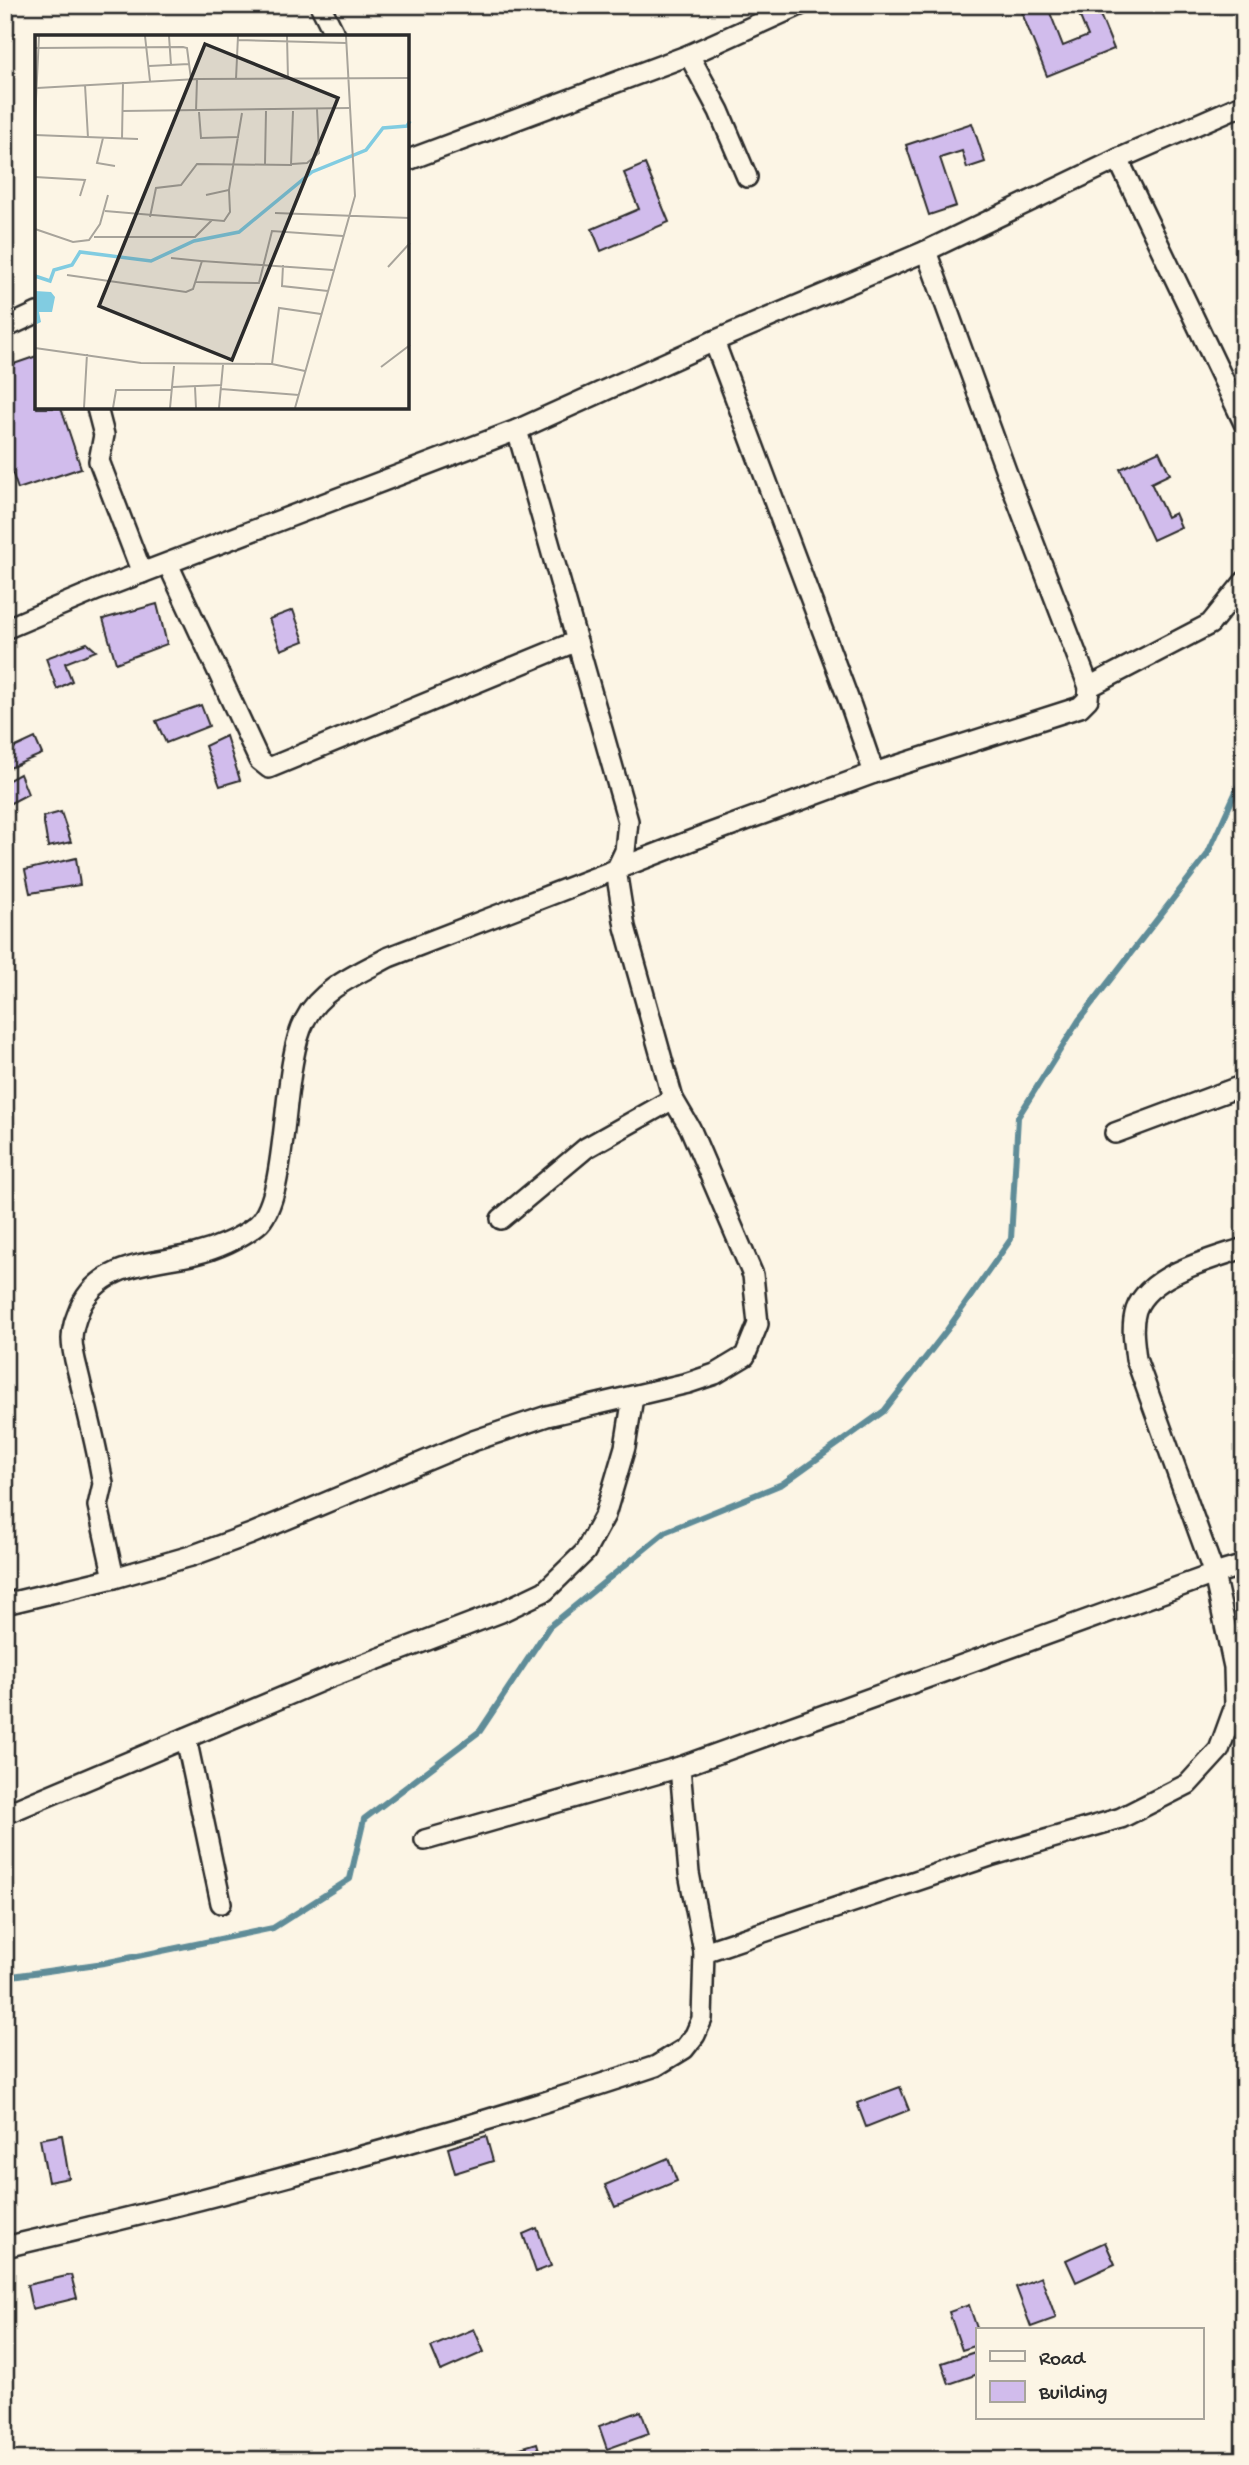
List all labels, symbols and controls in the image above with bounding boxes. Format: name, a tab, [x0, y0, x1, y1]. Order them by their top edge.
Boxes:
inset map	[35, 35, 410, 410]
legend	[976, 2328, 1204, 2420]
text: Road	[1039, 2348, 1087, 2373]
text: Building	[1038, 2382, 1108, 2407]

